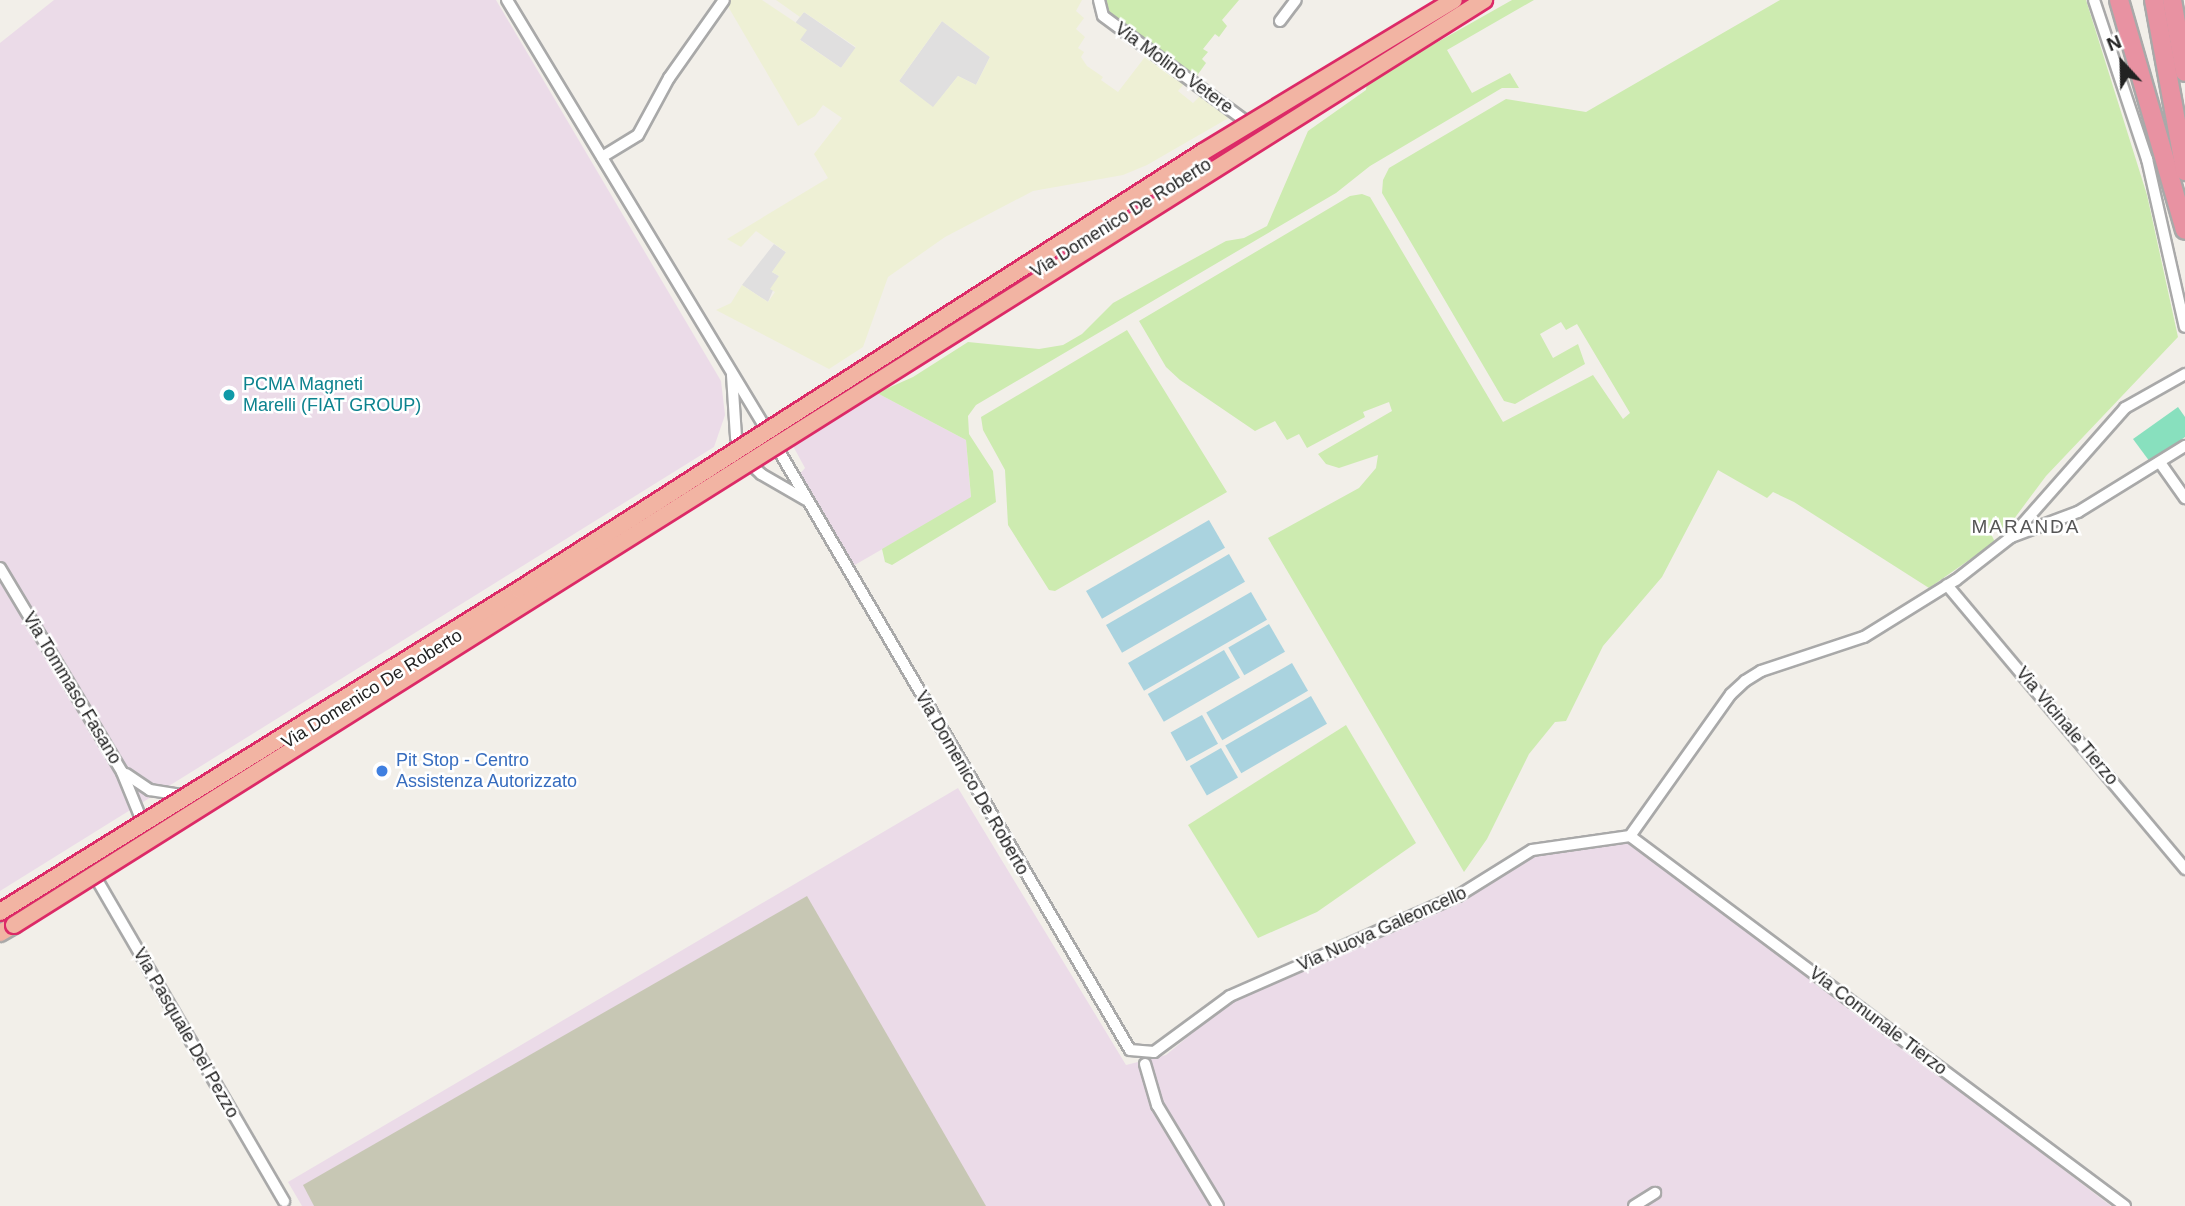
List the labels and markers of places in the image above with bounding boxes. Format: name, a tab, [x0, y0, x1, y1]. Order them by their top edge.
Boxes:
place label: PCMA Magneti Marelli (FIAT GROUP)	[243, 374, 422, 416]
marker: PCMA Magneti Marelli (FIAT GROUP)	[221, 387, 237, 403]
place label: Pit Stop - Centro Assistenza Autorizzato	[396, 750, 578, 792]
marker: Pit Stop - Centro Assistenza Autorizzato	[374, 763, 390, 779]

